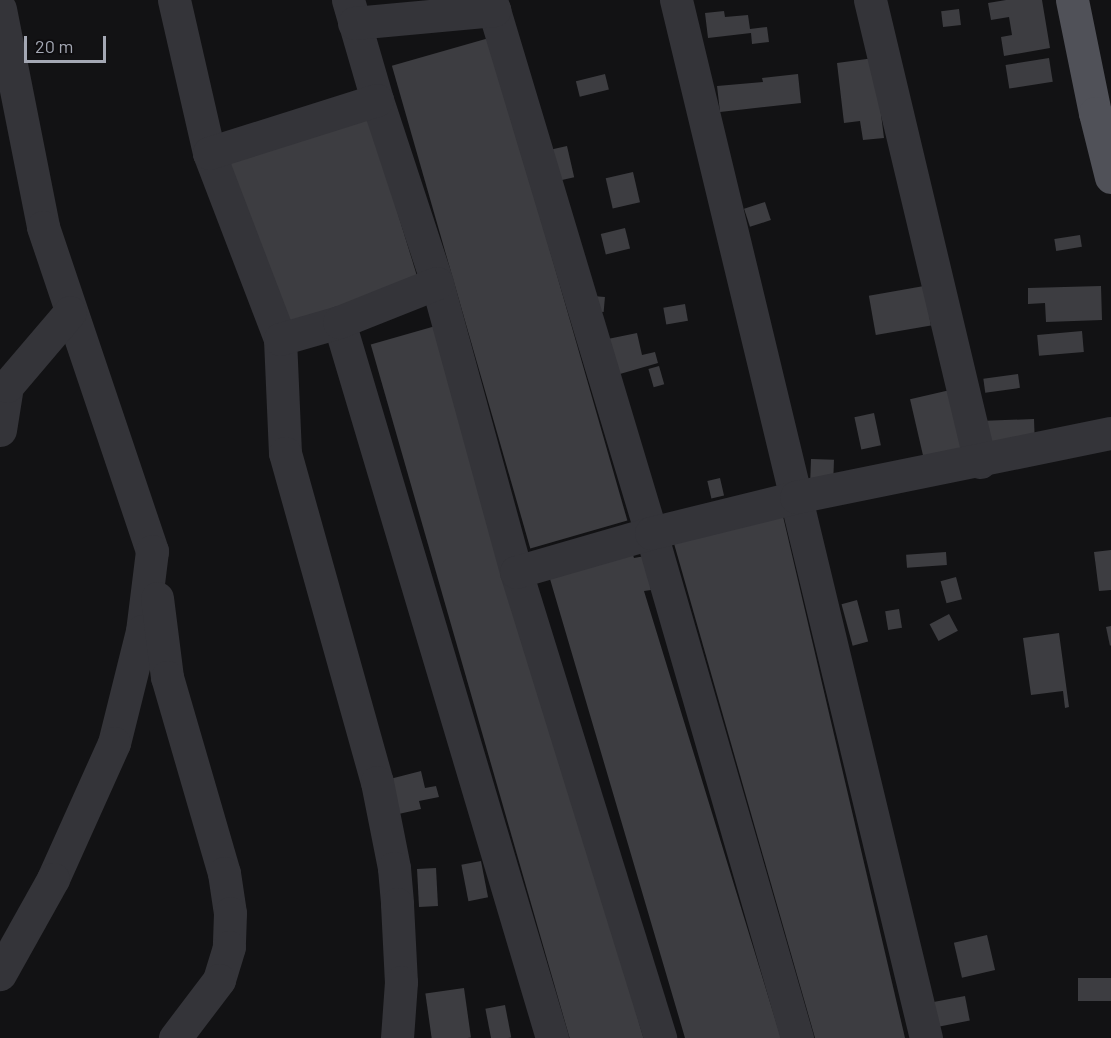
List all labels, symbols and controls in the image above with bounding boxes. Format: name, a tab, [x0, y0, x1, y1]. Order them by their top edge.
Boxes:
scale bar	[27, 24, 110, 62]
text: 20 m	[35, 35, 73, 57]

